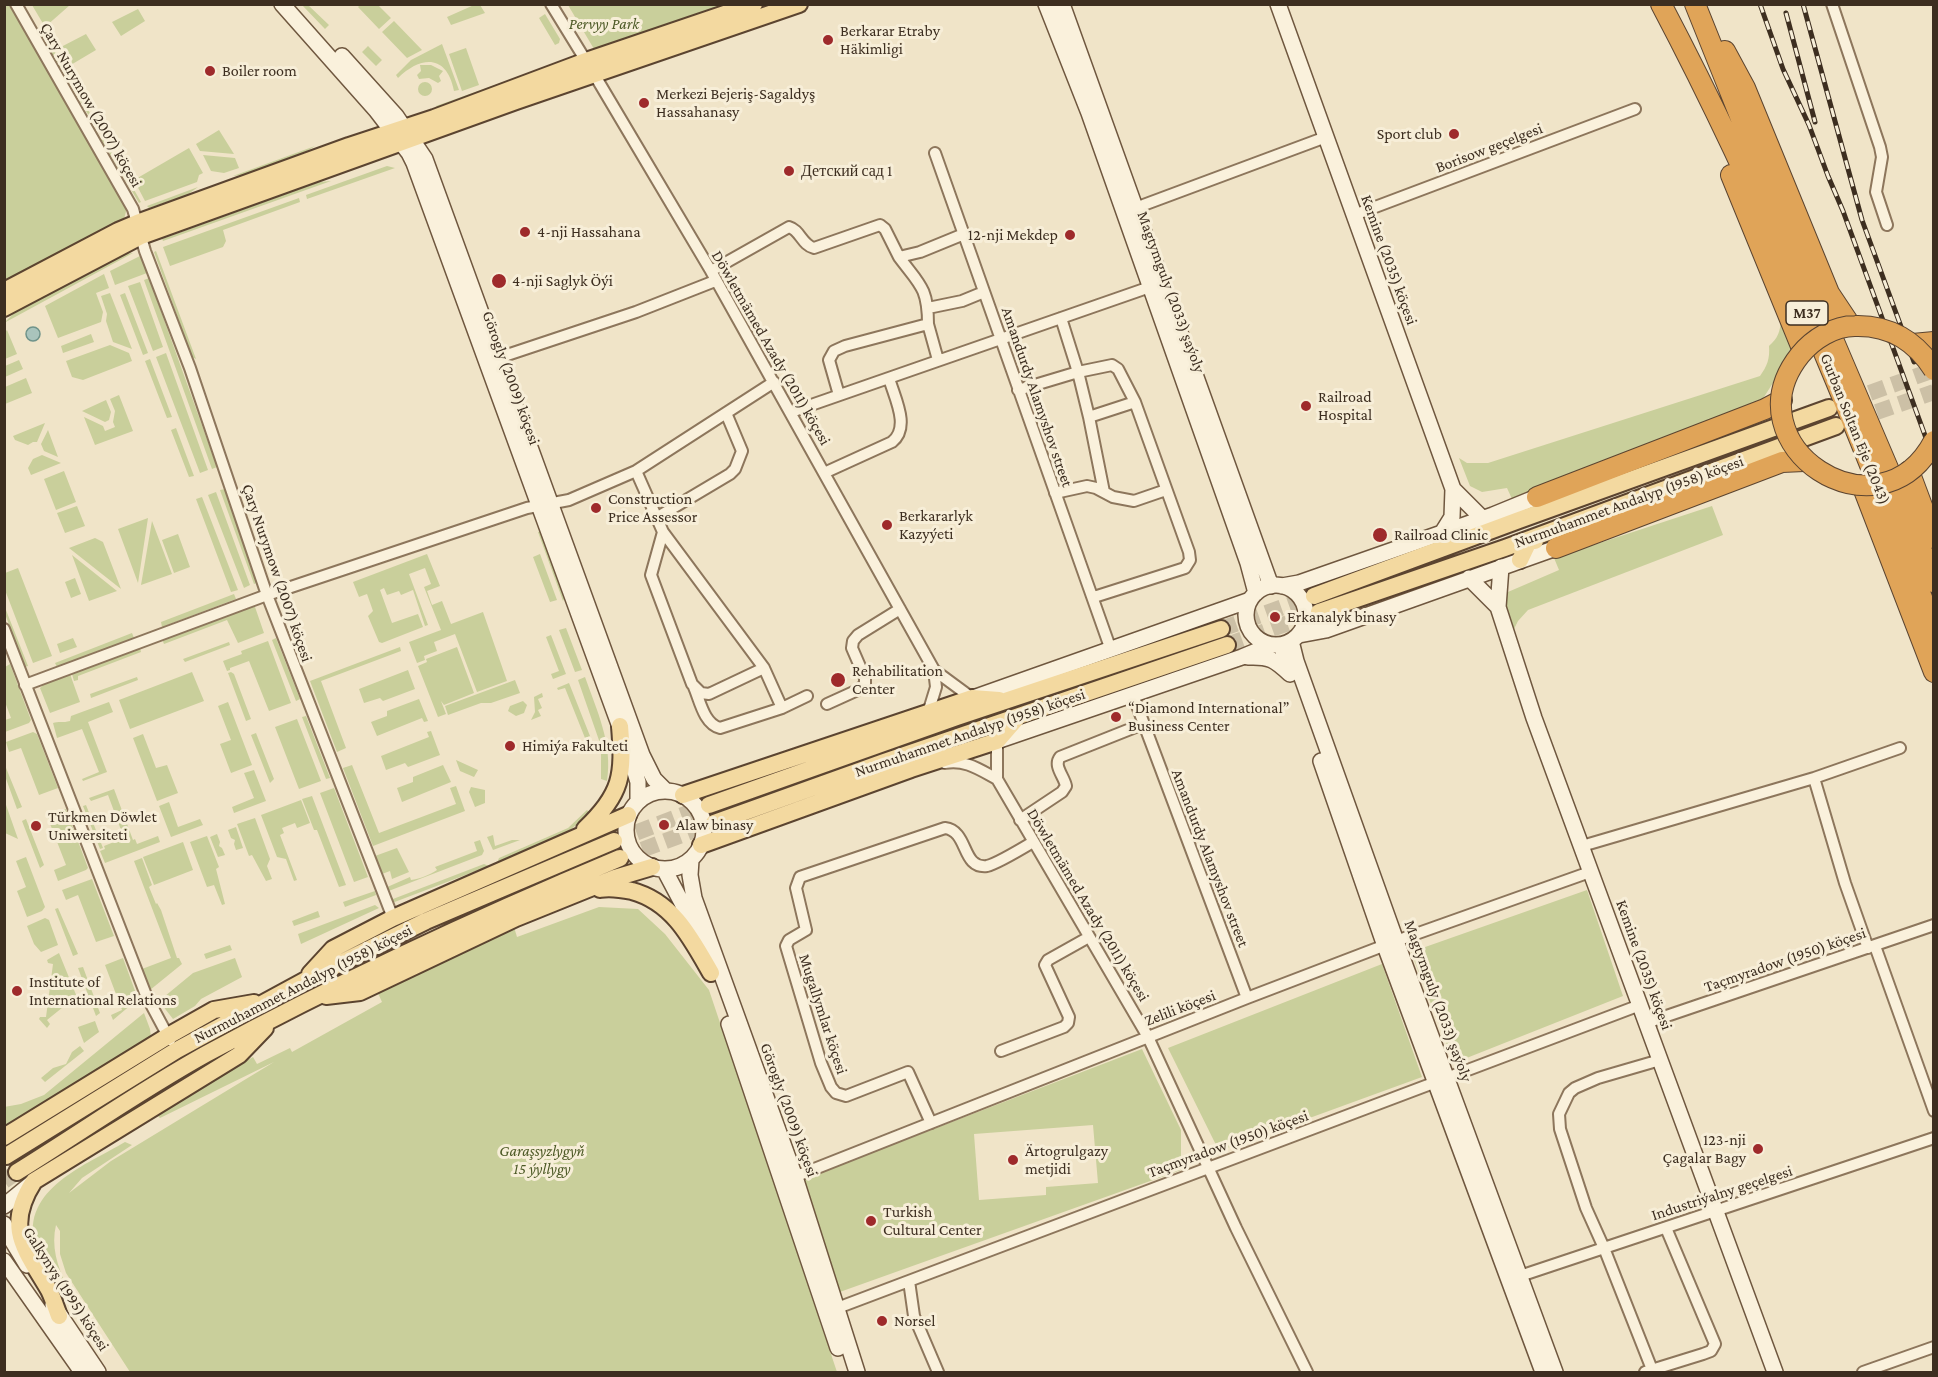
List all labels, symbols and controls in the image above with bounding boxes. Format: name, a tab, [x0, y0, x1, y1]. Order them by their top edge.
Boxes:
park label: Pervyy Park	[569, 14, 639, 34]
street label: Çary Nurymow (2007) köçesi	[36, 19, 146, 191]
place label: Berkarar Etraby Häkimligi	[840, 21, 940, 59]
marker: Berkarar Etraby Häkimligi	[821, 33, 835, 47]
place label: Boiler room	[222, 61, 297, 81]
marker: Boiler room	[203, 64, 217, 78]
place label: Merkezi Bejeriş-Sagaldyş Hassahanasy	[656, 84, 815, 122]
marker: Merkezi Bejeriş-Sagaldyş Hassahanasy	[637, 96, 651, 110]
street label: Borisow geçelgesi	[1433, 119, 1545, 177]
place label: Sport club	[1377, 124, 1442, 144]
marker: Sport club	[1447, 127, 1461, 141]
place label: Детский сад 1	[801, 161, 892, 181]
marker: Детский сад 1	[782, 164, 796, 178]
street label: Kemine (2035) köçesi	[1357, 192, 1421, 328]
street label: Magtymguly (2033) şaýoly	[1133, 208, 1209, 376]
place label: 4-nji Hassahana	[537, 222, 641, 242]
marker: 4-nji Hassahana	[518, 225, 532, 239]
place label: 12-nji Mekdep	[968, 225, 1058, 245]
marker: 12-nji Mekdep	[1063, 228, 1077, 242]
street label: Döwletmämed Azady (2011) köçesi	[707, 247, 835, 449]
place label: 4-nji Saglyk Öýi	[512, 271, 613, 291]
marker: 4-nji Saglyk Öýi	[490, 272, 508, 290]
road number: M37	[1786, 301, 1828, 325]
street label: Amandurdy Alamyshov street	[997, 304, 1077, 490]
street label: Görogly (2009) köçesi	[478, 308, 544, 448]
street label: Gurban Soltan Eje (2043)	[1816, 351, 1894, 507]
place label: Railroad Hospital	[1318, 387, 1372, 425]
marker: Railroad Hospital	[1299, 399, 1313, 413]
street label: Nurmuhammet Andalyp (1958) köçesi	[1512, 451, 1746, 553]
street label: Çary Nurymow (2007) köçesi	[237, 481, 317, 665]
place label: Construction Price Assessor	[608, 489, 697, 527]
marker: Construction Price Assessor	[589, 501, 603, 515]
place label: Berkararlyk Kazyýeti	[899, 506, 973, 544]
marker: Berkararlyk Kazyýeti	[880, 518, 894, 532]
place label: Railroad Clinic	[1394, 525, 1488, 545]
marker: Railroad Clinic	[1371, 526, 1389, 544]
place label: Erkanalyk binasy	[1287, 607, 1396, 627]
marker: Erkanalyk binasy	[1268, 610, 1282, 624]
place label: Rehabilitation Center	[852, 661, 943, 699]
marker: Rehabilitation Center	[829, 671, 847, 689]
street label: Nurmuhammet Andalyp (1958) köçesi	[852, 684, 1088, 782]
place label: “Diamond International” Business Center	[1128, 698, 1289, 736]
marker: “Diamond International” Business Center	[1109, 710, 1123, 724]
place label: Himiýa Fakulteti	[522, 736, 628, 756]
marker: Himiýa Fakulteti	[503, 739, 517, 753]
street label: Amandurdy Alamyshov street	[1167, 766, 1253, 950]
street label: Döwletmämed Azady (2011) köçesi	[1023, 805, 1153, 1005]
place label: Türkmen Döwlet Uniwersiteti	[48, 807, 157, 845]
place label: Alaw binasy	[676, 815, 753, 835]
marker: Alaw binasy	[657, 818, 671, 832]
marker: Türkmen Döwlet Uniwersiteti	[29, 819, 43, 833]
street label: Kemine (2035) köçesi	[1612, 897, 1676, 1033]
street label: Magtymguly (2033) şaýoly	[1400, 917, 1476, 1085]
street label: Nurmuhammet Andalyp (1958) köçesi	[191, 920, 415, 1048]
street label: Taçmyradow (1950) köçesi	[1702, 923, 1868, 997]
street label: Mugallymlar köçesi	[795, 951, 851, 1077]
place label: Institute of International Relations	[29, 972, 177, 1010]
marker: Institute of International Relations	[10, 984, 24, 998]
street label: Zelili köçesi	[1142, 986, 1218, 1030]
street label: Görogly (2009) köçesi	[756, 1040, 822, 1180]
street label: Taçmyradow (1950) köçesi	[1145, 1106, 1311, 1182]
place label: 123-nji Çagalar Bagy	[1663, 1130, 1746, 1168]
park label: Garaşsyzlygyň 15 ýyllygy	[499, 1141, 585, 1179]
place label: Ärtogrulgazy metjidi	[1025, 1141, 1108, 1179]
marker: 123-nji Çagalar Bagy	[1751, 1142, 1765, 1156]
marker: Ärtogrulgazy metjidi	[1006, 1153, 1020, 1167]
street label: Industriýalny geçelgesi	[1649, 1161, 1795, 1225]
place label: Turkish Cultural Center	[883, 1202, 982, 1240]
marker: Turkish Cultural Center	[864, 1214, 878, 1228]
street label: Galkynyş (1995) köçesi	[19, 1223, 113, 1355]
place label: Norsel	[894, 1311, 935, 1331]
marker: Norsel	[875, 1314, 889, 1328]

